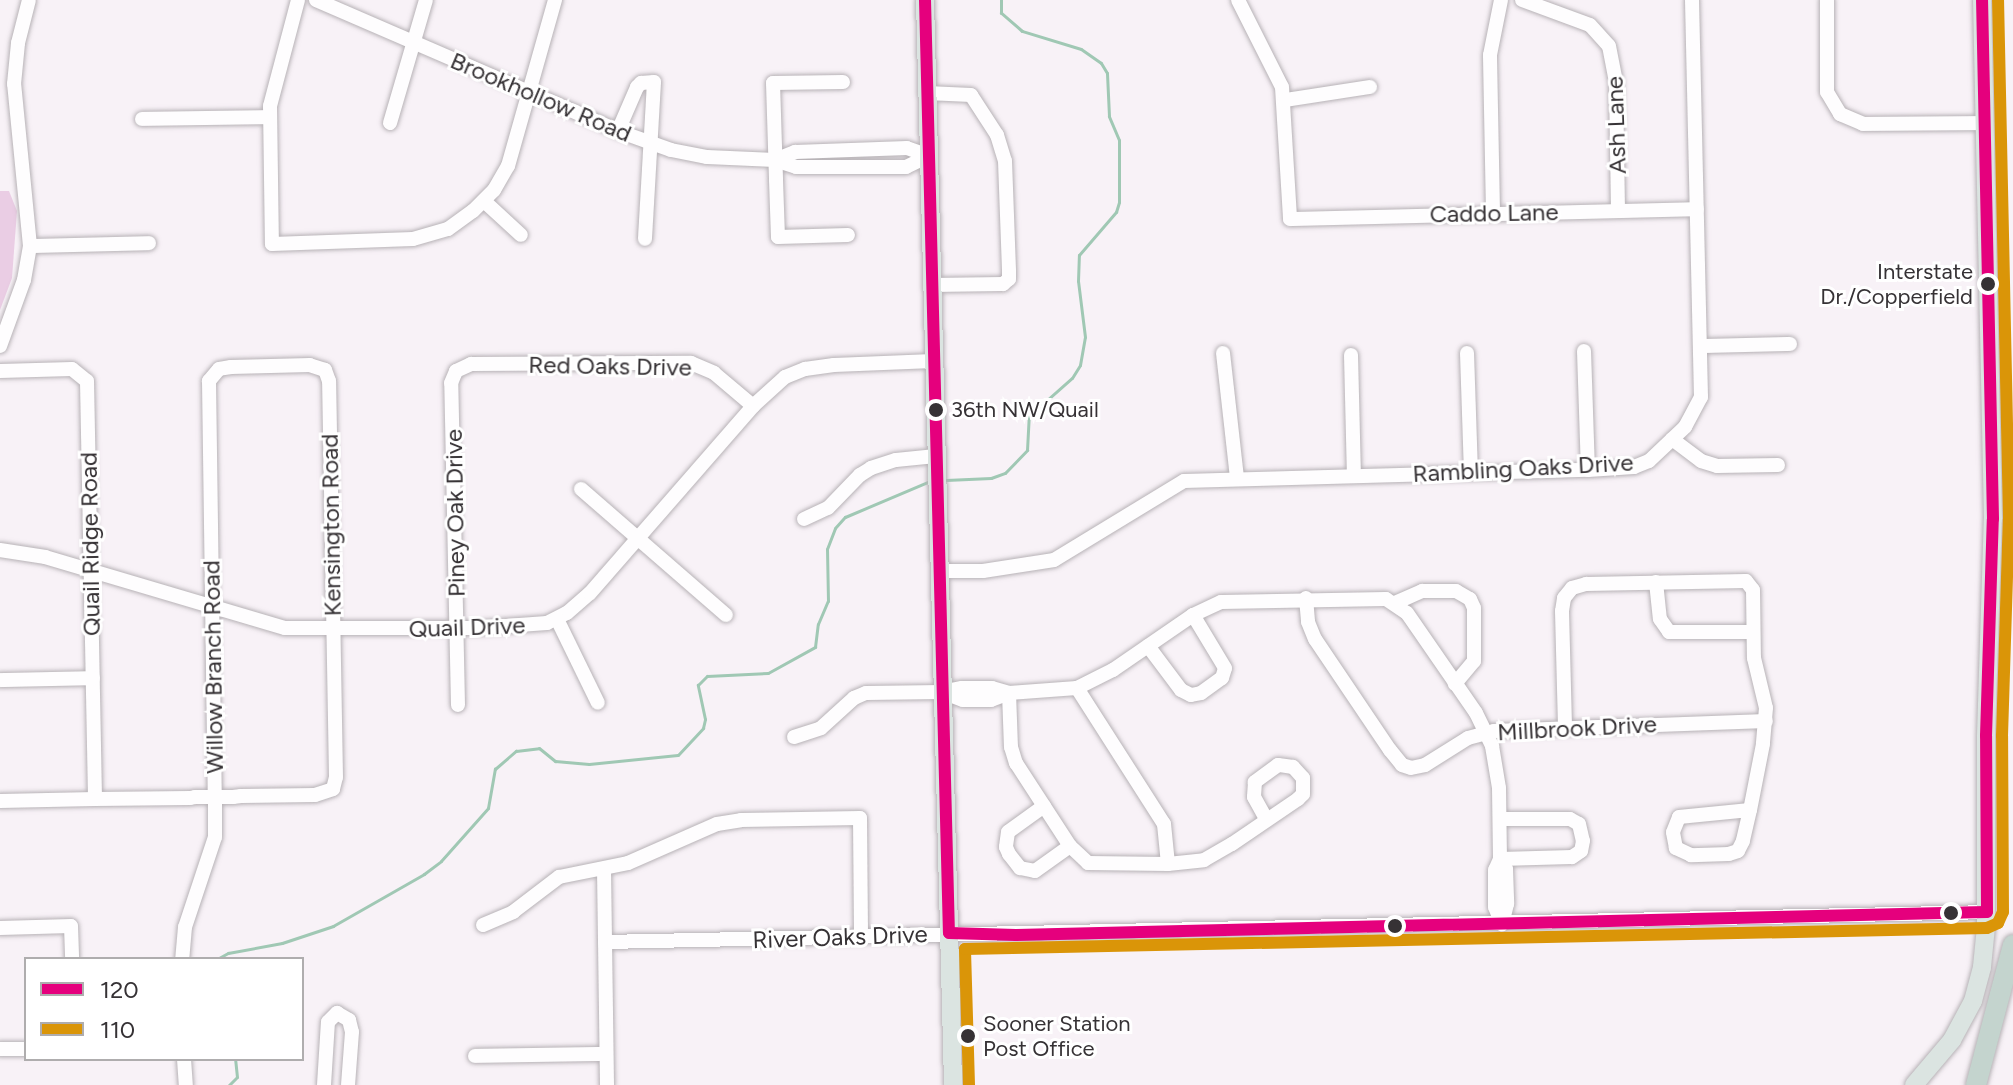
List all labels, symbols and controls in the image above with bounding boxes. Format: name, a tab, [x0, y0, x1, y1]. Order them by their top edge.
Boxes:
street label: Brookhollow Road	[446, 46, 636, 148]
street label: Ash Lane	[1600, 76, 1632, 174]
street label: Caddo Lane	[1429, 197, 1559, 229]
place label: Interstate Dr./Copperfield	[1820, 258, 1973, 310]
marker: Interstate Dr./Copperfield	[1980, 276, 1996, 292]
street label: Red Oaks Drive	[528, 350, 692, 382]
place label: 36th NW/Quail	[951, 397, 1099, 423]
marker: 36th NW/Quail	[928, 402, 944, 418]
street label: Piney Oak Drive	[439, 429, 471, 597]
street label: Kensington Road	[315, 433, 347, 617]
street label: Rambling Oaks Drive	[1412, 448, 1634, 488]
street label: Quail Ridge Road	[74, 452, 106, 636]
street label: Willow Branch Road	[197, 560, 229, 774]
street label: Quail Drive	[408, 611, 526, 643]
street label: Millbrook Drive	[1497, 709, 1657, 747]
unlabelled marker	[1943, 905, 1959, 921]
unlabelled marker	[1387, 918, 1403, 934]
street label: River Oaks Drive	[752, 920, 928, 954]
legend	[24, 957, 304, 1061]
text: 120	[100, 975, 139, 1004]
place label: Sooner Station Post Office	[983, 1010, 1131, 1062]
text: 110	[100, 1015, 135, 1044]
marker: Sooner Station Post Office	[960, 1028, 976, 1044]

